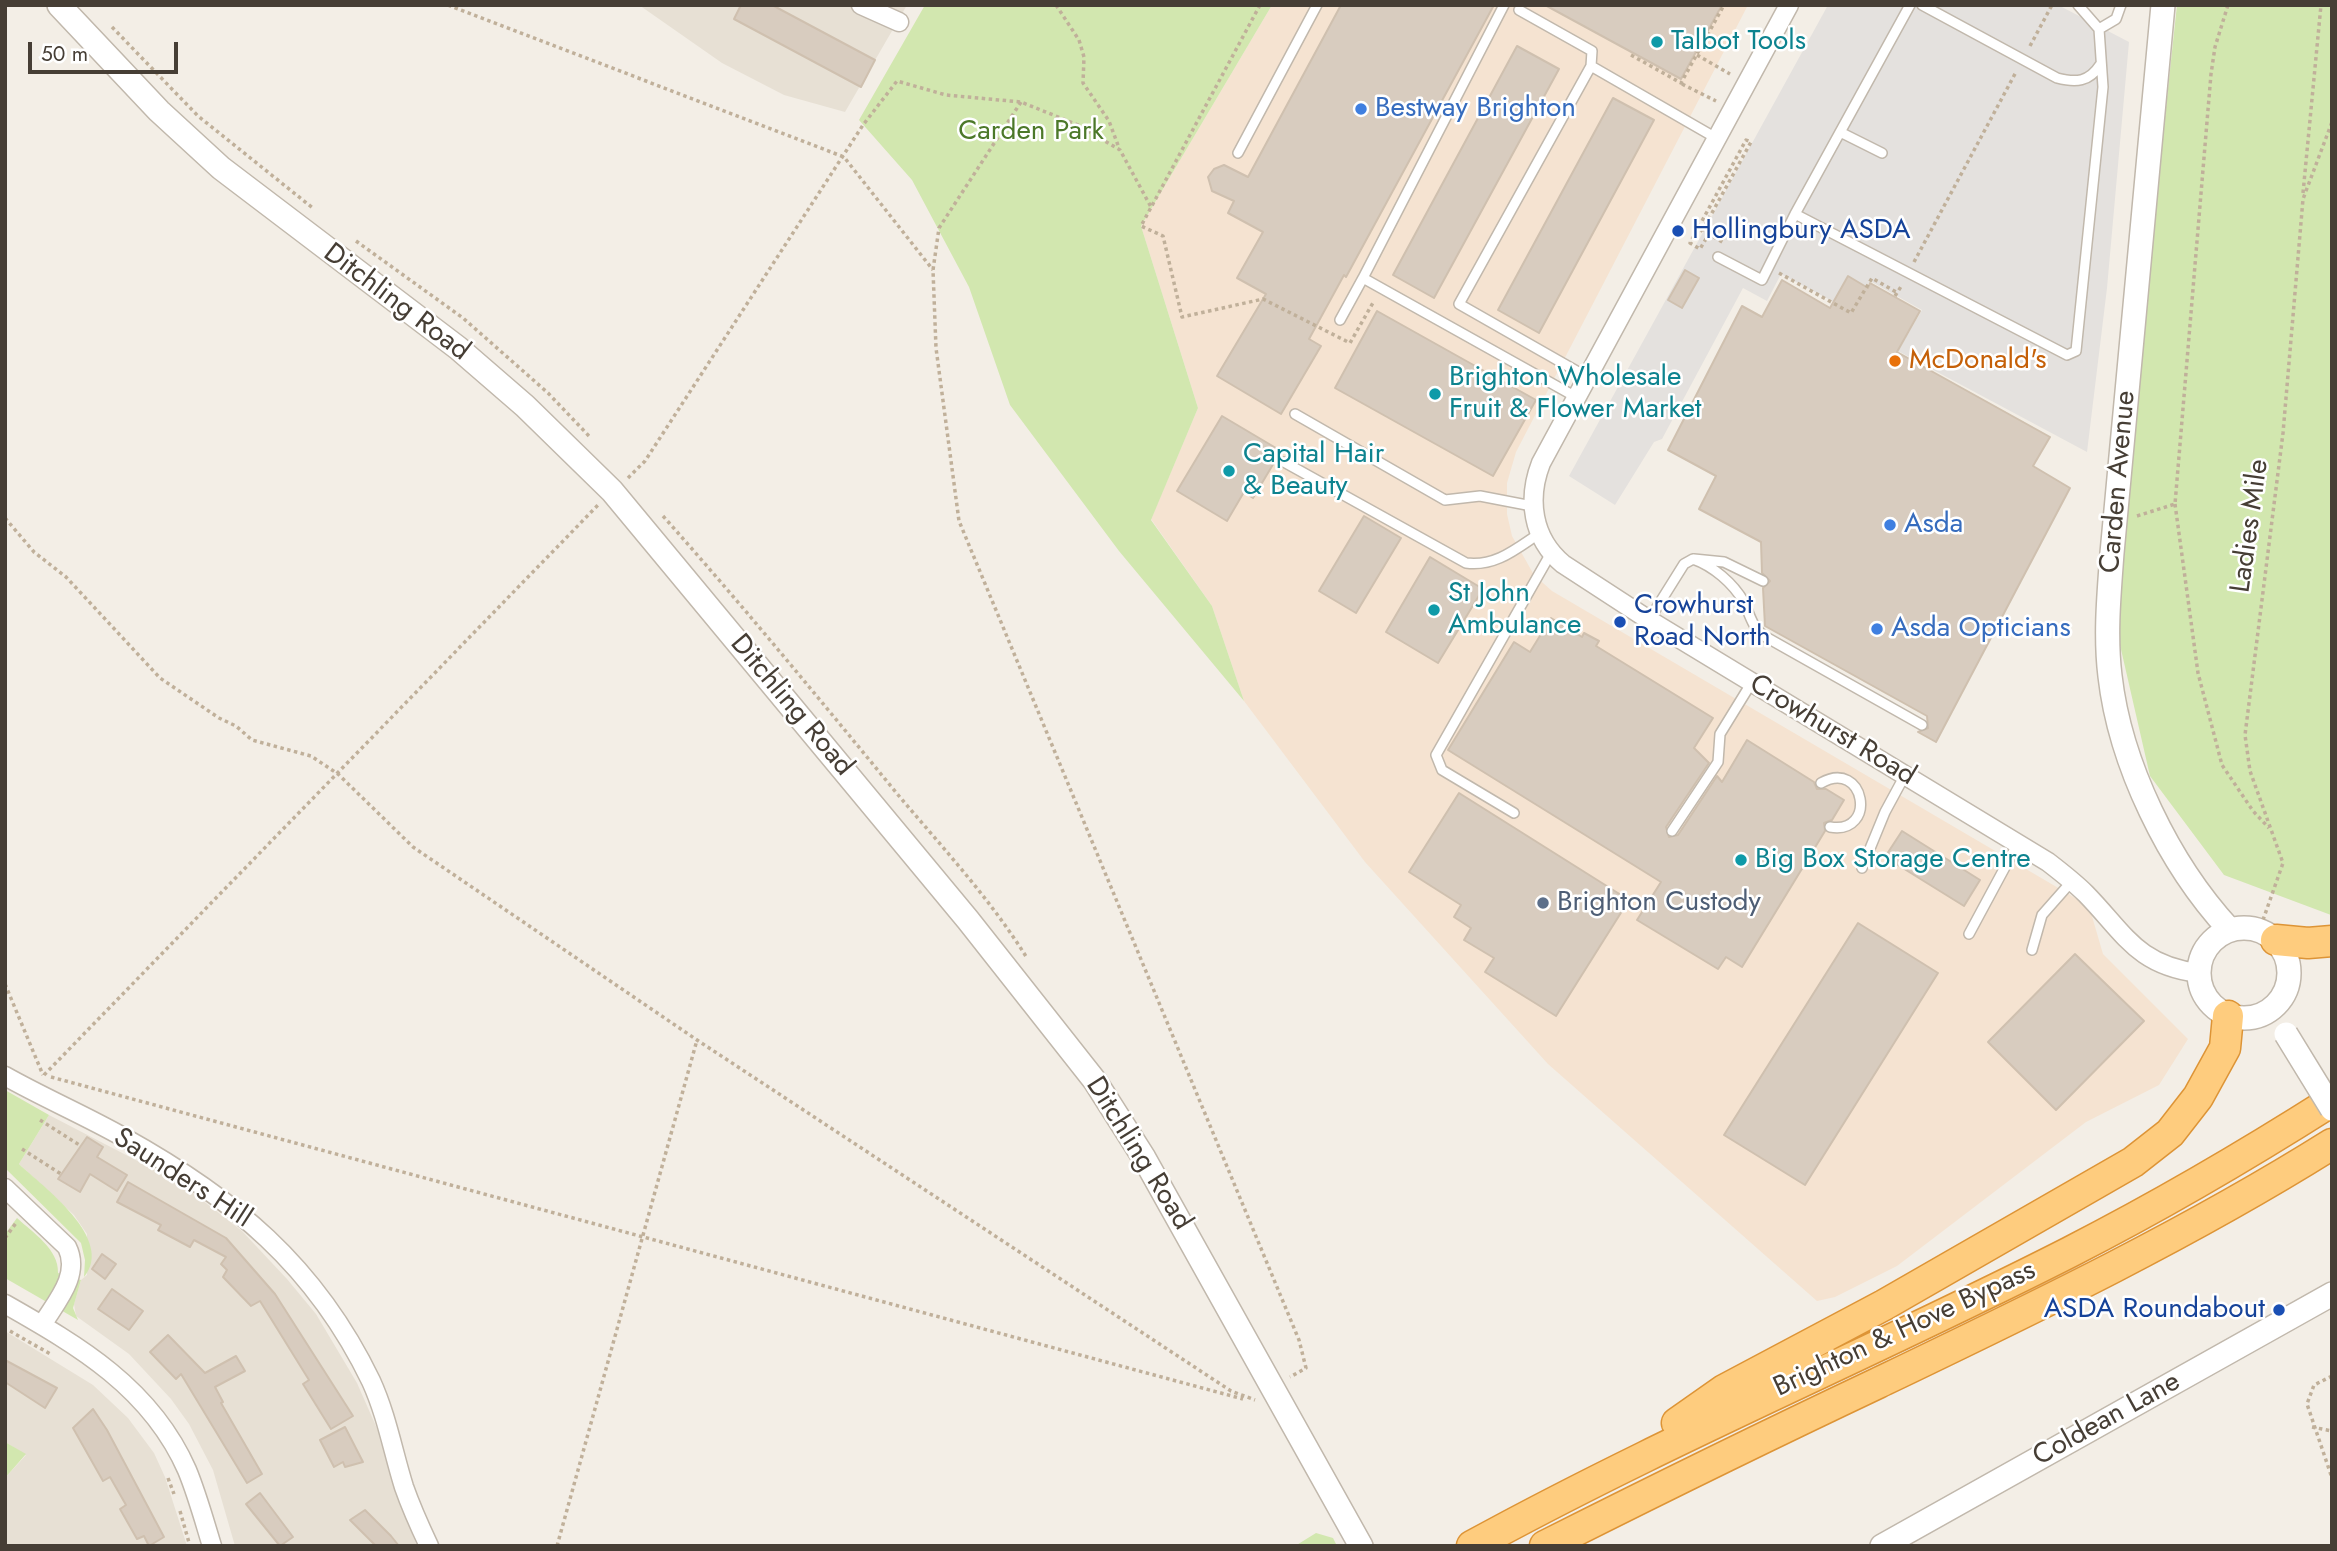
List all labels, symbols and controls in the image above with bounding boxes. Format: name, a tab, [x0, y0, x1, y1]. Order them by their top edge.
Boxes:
place label: Talbot Tools	[1671, 25, 1806, 59]
scale bar	[32, 28, 182, 72]
marker: Talbot Tools	[1649, 34, 1665, 50]
text: 50 m	[41, 39, 88, 69]
place label: Bestway Brighton	[1375, 92, 1576, 126]
marker: Bestway Brighton	[1353, 101, 1369, 117]
park label: Carden Park	[958, 115, 1104, 149]
place label: Hollingbury ASDA	[1692, 214, 1910, 248]
marker: Hollingbury ASDA	[1670, 223, 1686, 239]
street label: Ditchling Road	[316, 237, 476, 369]
place label: McDonald's	[1909, 344, 2046, 378]
marker: McDonald's	[1887, 353, 1903, 369]
place label: Brighton Wholesale Fruit & Flower Market	[1449, 361, 1702, 427]
marker: Brighton Wholesale Fruit & Flower Market	[1427, 386, 1443, 402]
street label: Carden Avenue	[2094, 389, 2144, 575]
place label: Capital Hair & Beauty	[1243, 438, 1384, 504]
street label: Ladies Mile	[2225, 457, 2277, 595]
marker: Capital Hair & Beauty	[1221, 463, 1237, 479]
place label: Asda	[1904, 508, 1963, 542]
marker: Asda	[1882, 517, 1898, 533]
place label: St John Ambulance	[1448, 577, 1581, 643]
place label: Crowhurst Road North	[1634, 589, 1771, 655]
marker: St John Ambulance	[1426, 602, 1442, 618]
place label: Asda Opticians	[1891, 612, 2071, 646]
marker: Crowhurst Road North	[1612, 614, 1628, 630]
marker: Asda Opticians	[1869, 621, 1885, 637]
street label: Ditchling Road	[722, 628, 860, 784]
street label: Crowhurst Road	[1743, 668, 1921, 794]
place label: Big Box Storage Centre	[1755, 843, 2031, 877]
marker: Big Box Storage Centre	[1733, 852, 1749, 868]
place label: Brighton Custody	[1557, 886, 1761, 920]
marker: Brighton Custody	[1535, 895, 1551, 911]
street label: Ditchling Road	[1078, 1071, 1198, 1237]
street label: Saunders Hill	[107, 1122, 257, 1236]
street label: Brighton & Hove Bypass	[1769, 1255, 2041, 1405]
place label: ASDA Roundabout	[2044, 1293, 2265, 1327]
marker: ASDA Roundabout	[2271, 1302, 2287, 1318]
street label: Coldean Lane	[2028, 1366, 2186, 1474]

